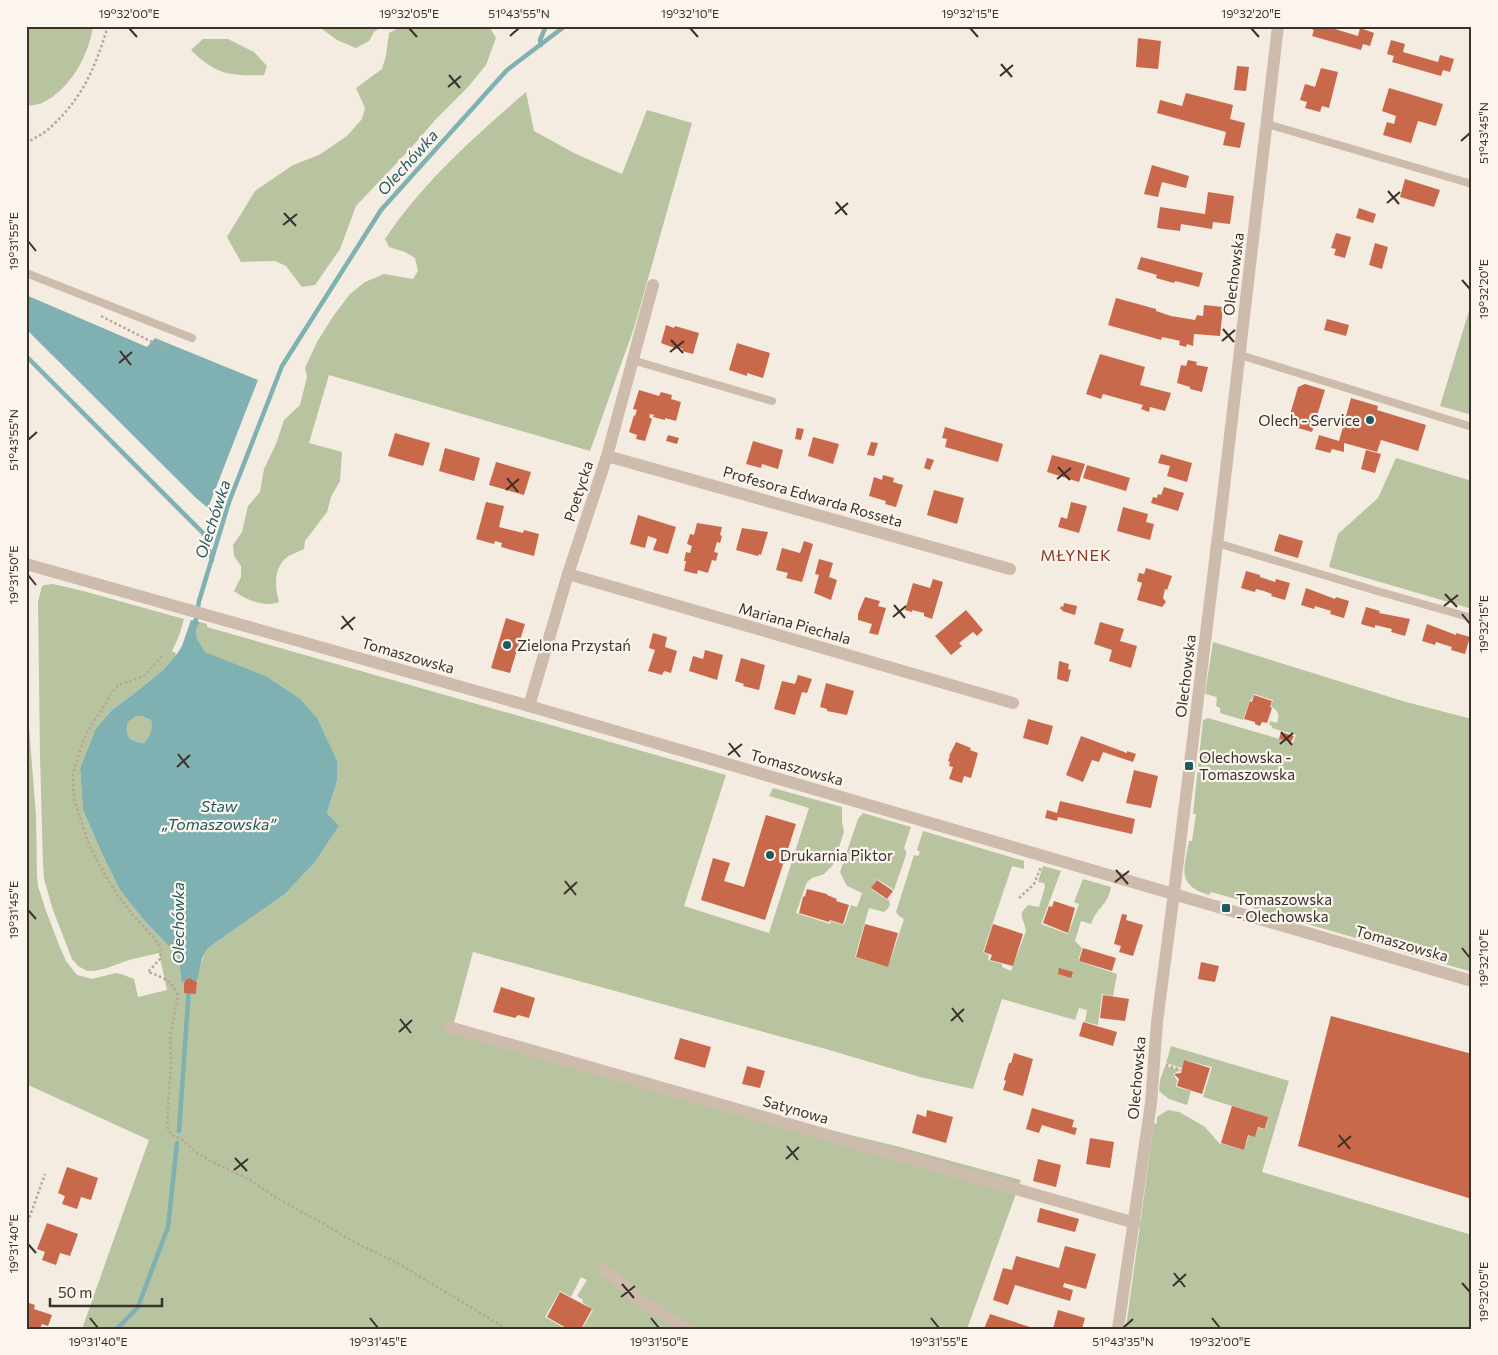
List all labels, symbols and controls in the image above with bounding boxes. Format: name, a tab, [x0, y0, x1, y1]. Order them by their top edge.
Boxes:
text: 19°32'00"E	[98, 6, 160, 20]
text: 19°32'05"E	[379, 6, 439, 20]
text: 51°43'55"N	[488, 6, 550, 20]
text: 19°32'10"E	[661, 6, 719, 20]
text: 19°32'15"E	[941, 6, 999, 20]
text: 19°32'20"E	[1221, 6, 1281, 20]
text: 51°43'45"N	[1476, 102, 1490, 164]
water label: Olechówka	[373, 125, 441, 199]
text: 19°31'55"E	[6, 212, 20, 270]
street label: Olechowska	[1219, 231, 1247, 317]
text: 19°32'20"E	[1476, 259, 1490, 319]
text: 51°43'55"N	[6, 409, 20, 471]
place label: Olech - Service	[1258, 411, 1360, 429]
marker: Olech - Service	[1364, 414, 1376, 426]
street label: Poetycka	[560, 458, 596, 524]
street label: Profesora Edwarda Rosseta	[721, 462, 905, 530]
water label: Olechówka	[190, 477, 234, 561]
district label: MŁYNEK	[1040, 545, 1112, 564]
text: 19°31'50"E	[6, 546, 20, 604]
text: 19°32'15"E	[1476, 595, 1490, 653]
street label: Mariana Piechala	[737, 598, 853, 648]
street label: Tomaszowska	[359, 633, 457, 677]
street label: Olechowska	[1171, 633, 1199, 719]
place label: Zielona Przystań	[517, 636, 631, 654]
marker: Zielona Przystań	[501, 639, 513, 651]
street label: Tomaszowska	[748, 745, 846, 789]
place label: Olechowska - Tomaszowska	[1199, 748, 1295, 783]
marker: Olechowska - Tomaszowska	[1183, 760, 1195, 772]
water label: Staw „Tomaszowska”	[161, 796, 277, 833]
place label: Drukarnia Piktor	[780, 846, 893, 864]
marker: Drukarnia Piktor	[764, 849, 776, 861]
text: 19°31'45"E	[6, 881, 20, 939]
water label: Olechówka	[168, 882, 187, 964]
place label: Tomaszowska - Olechowska	[1236, 890, 1332, 925]
marker: Tomaszowska - Olechowska	[1220, 902, 1232, 914]
street label: Tomaszowska	[1353, 921, 1451, 965]
text: 19°32'10"E	[1476, 929, 1490, 987]
street label: Olechowska	[1123, 1036, 1149, 1120]
street label: Satynowa	[761, 1091, 831, 1127]
text: 19°31'40"E	[6, 1214, 20, 1274]
text: 19°32'05"E	[1476, 1262, 1490, 1322]
scale bar	[50, 1275, 162, 1307]
text: 50 m	[58, 1283, 92, 1301]
text: 19°31'40"E	[68, 1334, 128, 1348]
text: 19°31'45"E	[349, 1334, 407, 1348]
text: 19°31'50"E	[630, 1334, 688, 1348]
text: 19°31'55"E	[910, 1334, 968, 1348]
text: 51°43'35"N	[1092, 1334, 1154, 1348]
text: 19°32'00"E	[1189, 1334, 1251, 1348]

